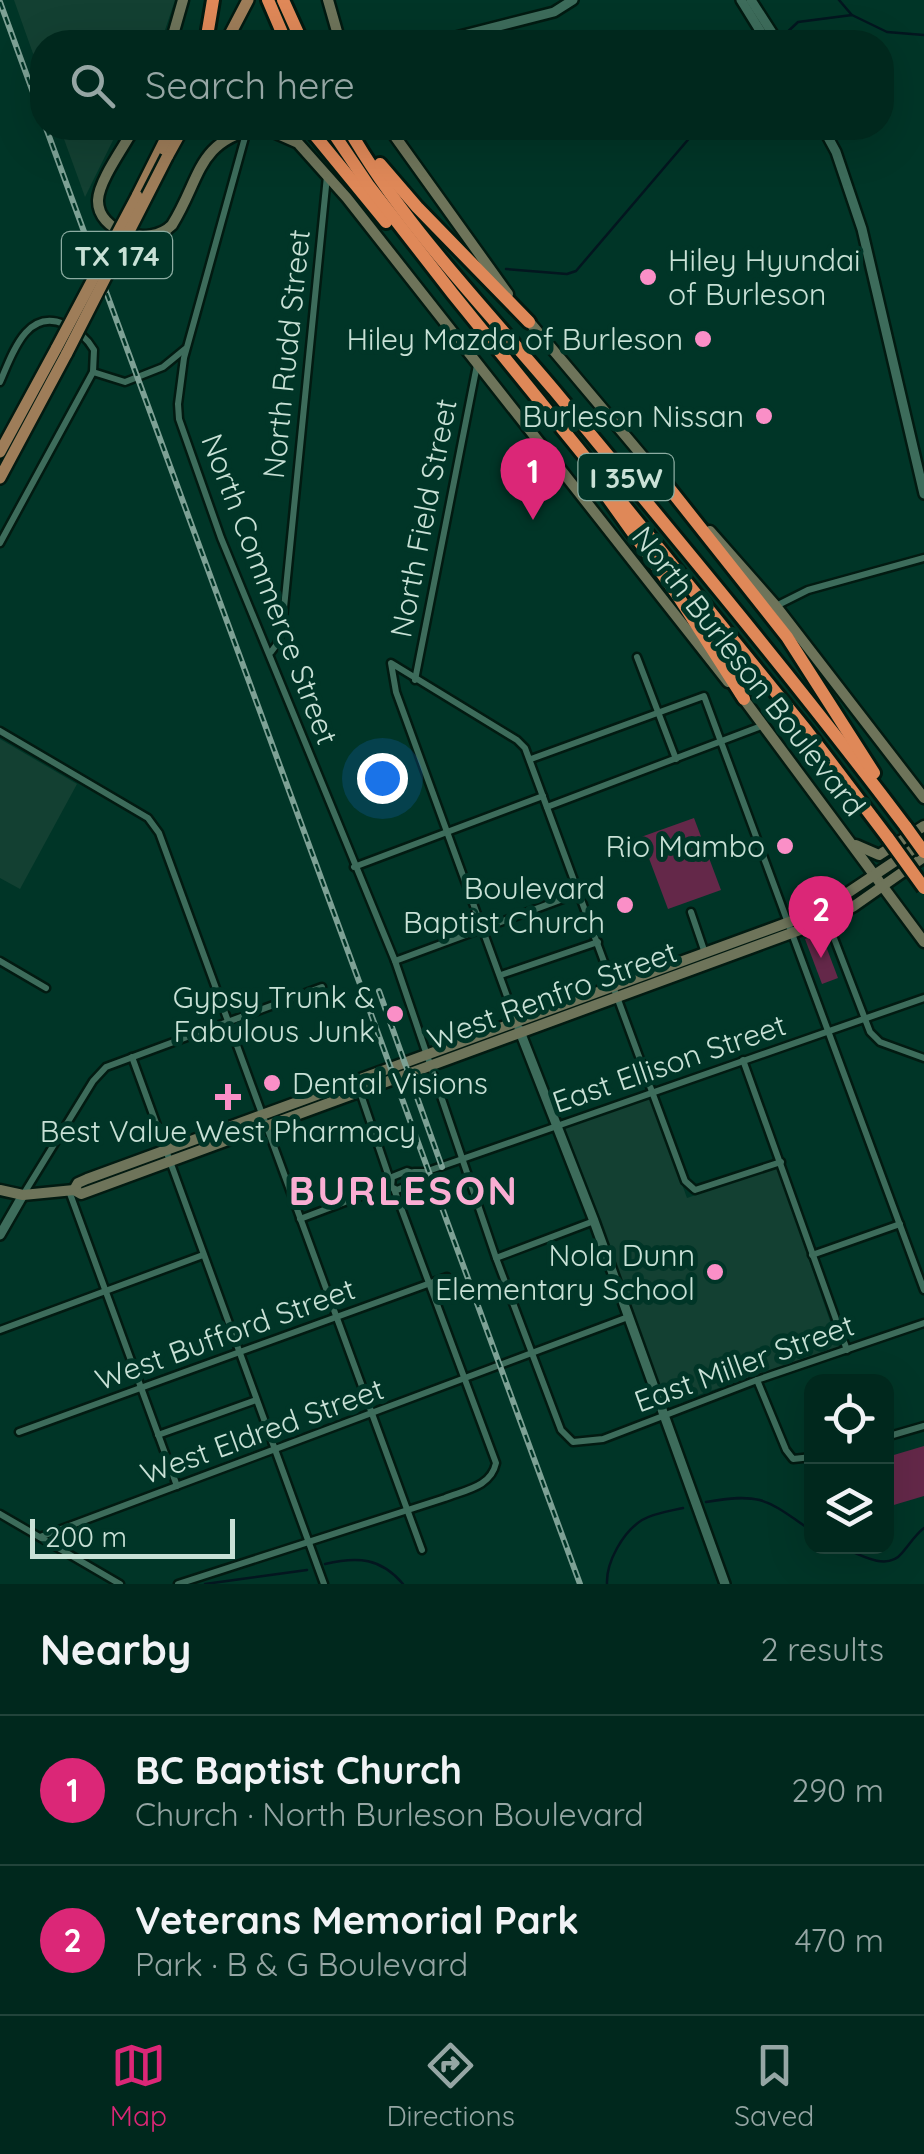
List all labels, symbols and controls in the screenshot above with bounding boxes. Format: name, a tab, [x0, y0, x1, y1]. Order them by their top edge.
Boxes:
search box	[30, 30, 894, 140]
icon: search	[65, 58, 120, 113]
text: Search here	[145, 61, 355, 109]
street label: North Rudd Street	[254, 228, 318, 480]
road number: TX 174	[62, 232, 172, 278]
place label: Hiley Hyundai of Burleson	[668, 241, 860, 313]
marker: Hiley Hyundai of Burleson	[637, 266, 659, 288]
place label: Hiley Mazda of Burleson	[346, 320, 683, 358]
marker: Hiley Mazda of Burleson	[692, 328, 714, 350]
street label: North Field Street	[381, 395, 465, 641]
place label: Burleson Nissan	[522, 397, 744, 435]
marker: Burleson Nissan	[753, 405, 775, 427]
street label: North Commerce Street	[193, 428, 347, 750]
pin: 1	[500, 438, 566, 520]
road number: I 35W	[578, 454, 674, 500]
street label: North Burleson Boulevard	[624, 518, 874, 824]
your location	[357, 753, 408, 804]
place label: Rio Mambo	[606, 827, 765, 865]
marker: Rio Mambo	[774, 835, 796, 857]
place label: Boulevard Baptist Church	[403, 869, 605, 941]
pin: 2	[788, 876, 854, 958]
marker: Boulevard Baptist Church	[614, 894, 636, 916]
street label: West Renfro Street	[422, 932, 682, 1058]
place label: Gypsy Trunk & Fabulous Junk	[173, 978, 375, 1050]
marker: Gypsy Trunk & Fabulous Junk	[384, 1003, 406, 1025]
street label: East Ellison Street	[547, 1005, 791, 1121]
place label: Dental Visions	[292, 1064, 488, 1102]
marker: Dental Visions	[261, 1072, 283, 1094]
marker: Best Value West Pharmacy	[217, 1086, 239, 1108]
place label: Best Value West Pharmacy	[40, 1112, 416, 1150]
district label: BURLESON	[289, 1165, 519, 1215]
place label: Nola Dunn Elementary School	[435, 1236, 695, 1308]
marker: Nola Dunn Elementary School	[704, 1261, 726, 1283]
street label: West Bufford Street	[90, 1269, 360, 1399]
street label: East Miller Street	[629, 1306, 859, 1420]
street label: West Eldred Street	[135, 1369, 389, 1493]
map controls	[804, 1374, 894, 1554]
button: locate	[804, 1374, 894, 1464]
button: layers	[804, 1464, 894, 1554]
scale bar	[30, 1514, 235, 1558]
text: 200 m	[45, 1519, 127, 1554]
text: Nearby	[40, 1623, 191, 1676]
text: 2 results	[761, 1629, 884, 1669]
text: BC Baptist Church	[135, 1746, 462, 1794]
text: 1	[66, 1770, 79, 1810]
text: 290 m	[791, 1770, 884, 1810]
text: Church · North Burleson Boulevard	[135, 1794, 644, 1834]
text: Veterans Memorial Park	[135, 1896, 579, 1944]
text: 2	[63, 1920, 82, 1960]
text: 470 m	[795, 1920, 884, 1960]
text: Park · B & G Boulevard	[135, 1944, 468, 1984]
tab: Map	[110, 2038, 167, 2133]
tab: Directions	[386, 2038, 515, 2133]
tab: Saved	[734, 2038, 814, 2133]

